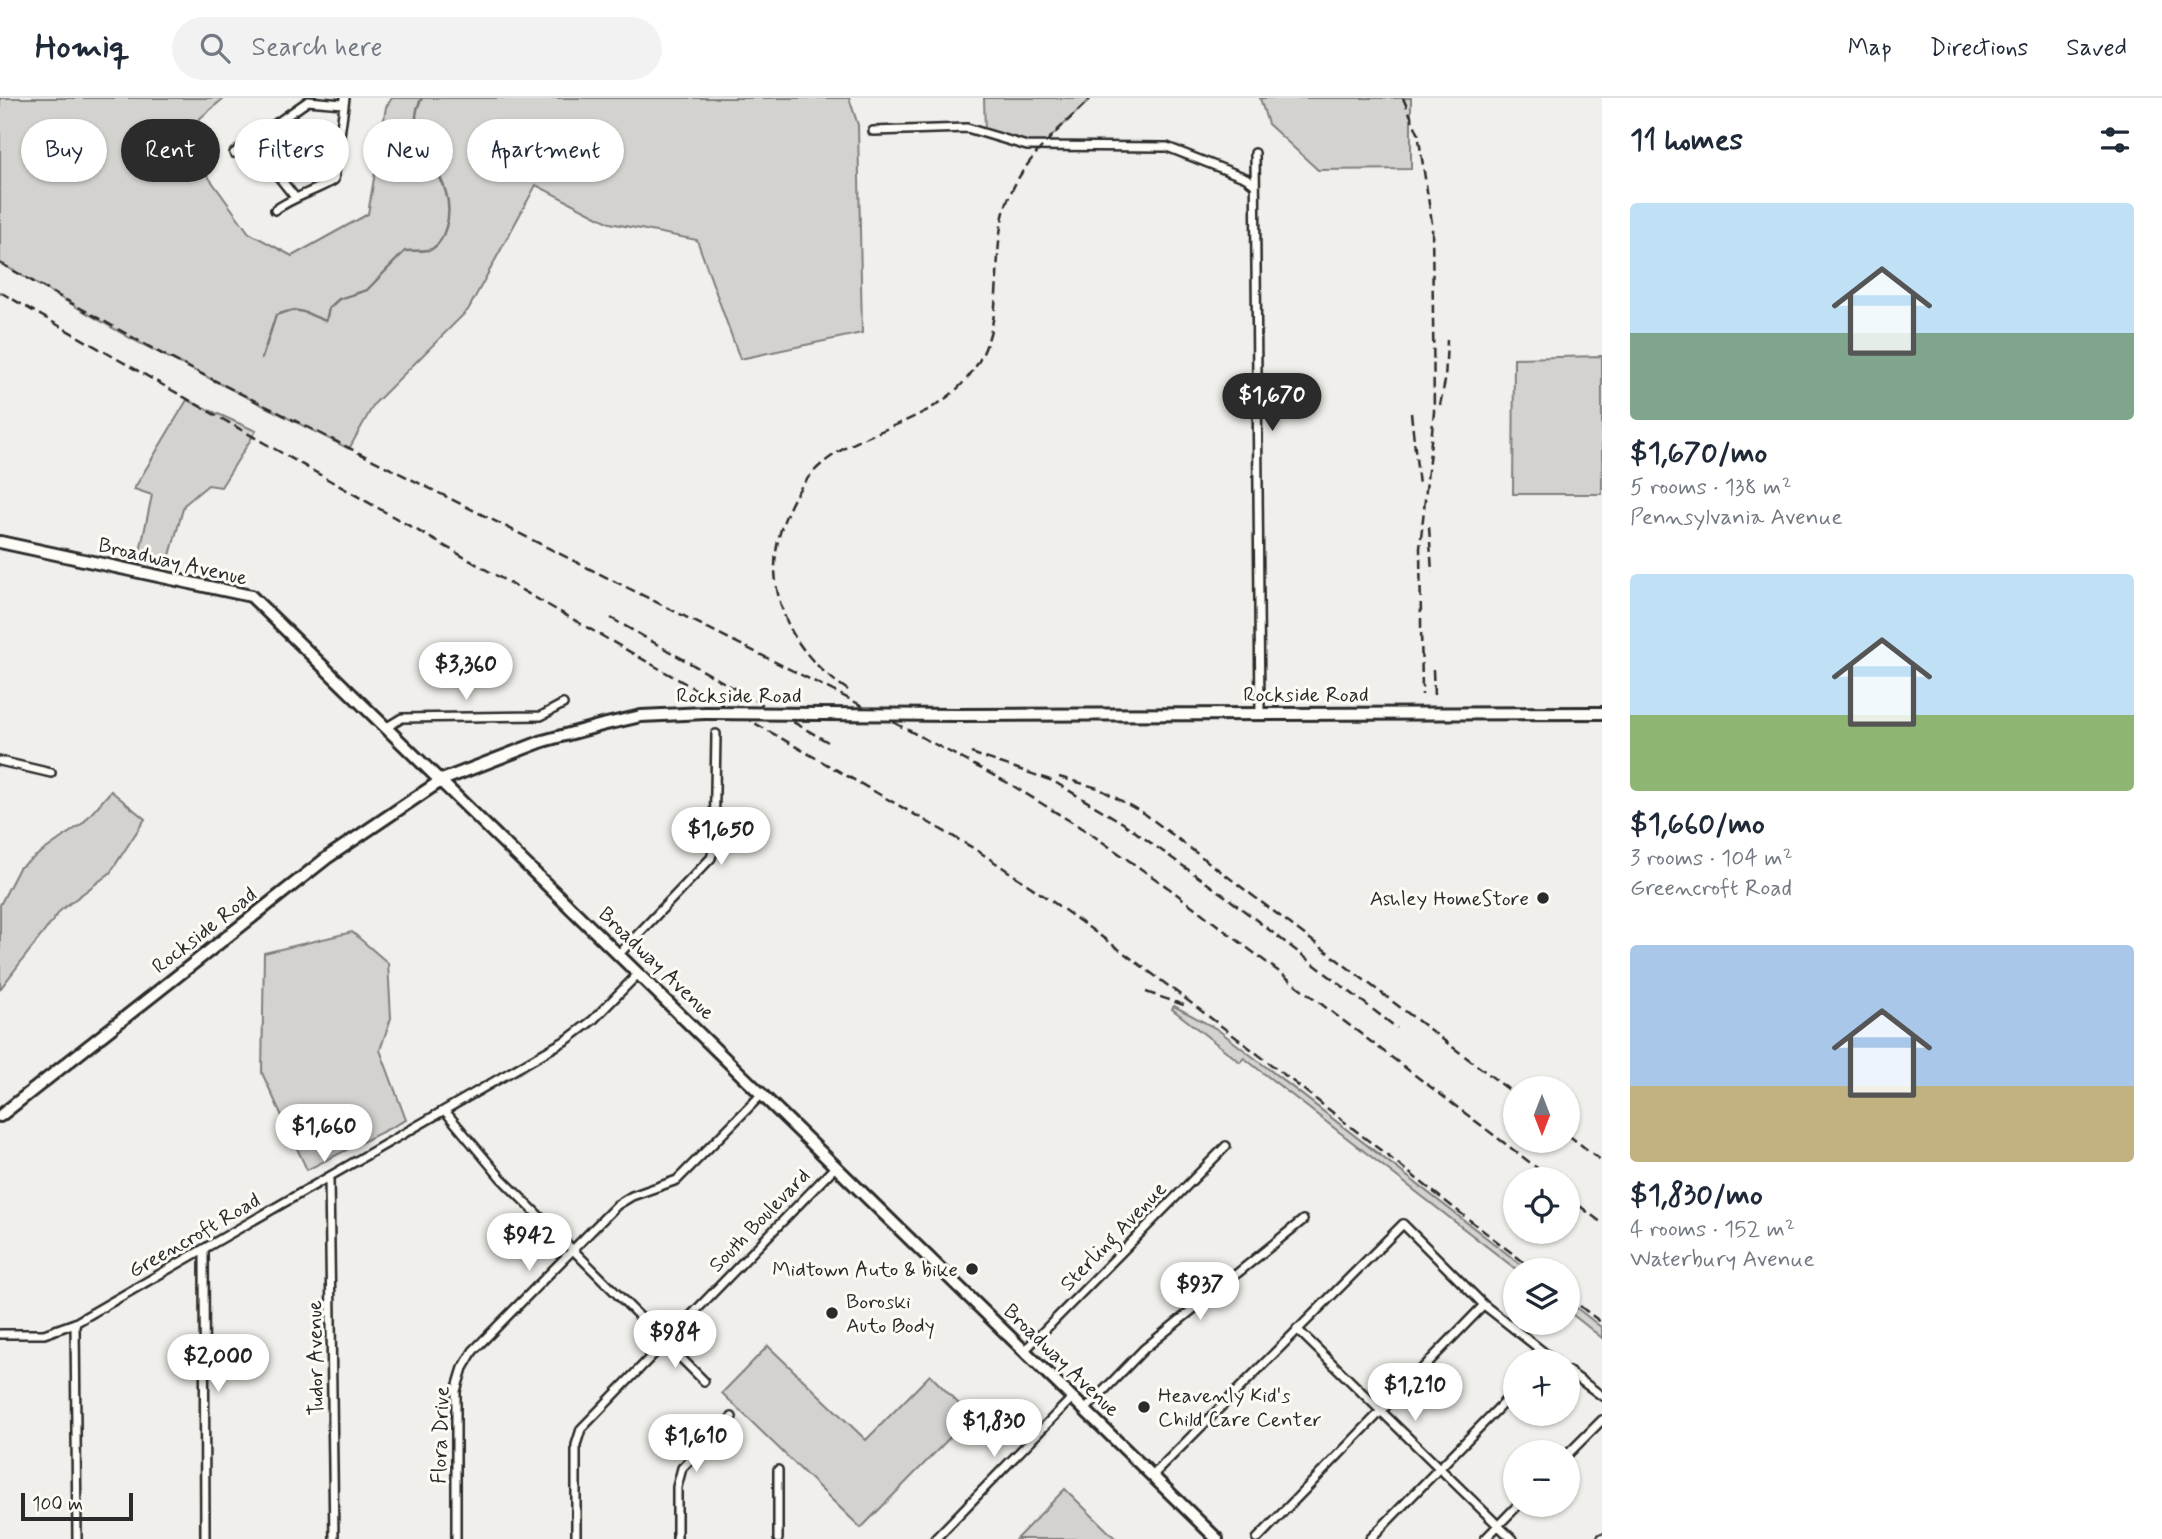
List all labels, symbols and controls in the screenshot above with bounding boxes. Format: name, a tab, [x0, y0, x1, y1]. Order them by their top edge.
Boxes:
search box	[172, 17, 662, 80]
text: Homiq	[35, 26, 130, 70]
icon: search	[196, 29, 234, 67]
text: Search here	[252, 31, 382, 65]
text: Map	[1848, 33, 1892, 64]
text: Directions	[1930, 33, 2028, 64]
text: Saved	[2066, 33, 2127, 64]
chip: Buy	[21, 119, 107, 182]
chip: Rent	[121, 119, 220, 182]
chip: Filters	[234, 119, 349, 182]
chip: New	[363, 119, 453, 182]
chip: Apartment	[467, 119, 624, 182]
text: 11 homes	[1630, 121, 1743, 160]
icon: filters	[2096, 121, 2134, 159]
icon: home	[1819, 248, 1945, 374]
pin: $1,670	[1215, 374, 1329, 433]
text: $1,670	[1238, 381, 1306, 411]
text: $1,670/mo	[1630, 434, 1767, 473]
text: 5 rooms · 138 m²	[1630, 473, 1792, 503]
text: Pennsylvania Avenue	[1630, 503, 1843, 533]
street label: Broadway Avenue	[96, 531, 250, 593]
icon: home	[1819, 619, 1945, 745]
pin: $3,360	[409, 642, 523, 702]
text: $3,360	[435, 650, 497, 680]
street label: Rockside Road	[1243, 681, 1369, 709]
street label: Rockside Road	[676, 682, 802, 710]
text: $1,660/mo	[1630, 805, 1765, 844]
pin: $1,650	[664, 808, 778, 867]
text: $1,650	[687, 815, 755, 845]
text: 3 rooms · 104 m²	[1630, 844, 1793, 874]
text: Greencroft Road	[1630, 874, 1792, 904]
street label: Rockside Road	[147, 881, 263, 980]
place label: Ashley HomeStore	[1370, 885, 1529, 913]
marker: Ashley HomeStore	[1535, 890, 1551, 906]
street label: Broadway Avenue	[592, 901, 721, 1027]
icon: home	[1819, 990, 1945, 1116]
north arrow	[1503, 1076, 1580, 1153]
map controls	[1503, 1076, 1580, 1517]
pin: $1,660	[267, 1104, 381, 1164]
text: $1,660	[291, 1112, 357, 1142]
street label: South Boulevard	[703, 1163, 817, 1279]
button: locate	[1503, 1167, 1580, 1244]
street label: Sterling Avenue	[1054, 1176, 1175, 1299]
text: $1,830/mo	[1630, 1176, 1763, 1215]
street label: Greencroft Road	[123, 1187, 266, 1285]
pin: $942	[488, 1214, 570, 1273]
text: 4 rooms · 152 m²	[1630, 1215, 1795, 1245]
text: $942	[503, 1221, 555, 1251]
text: Waterbury Avenue	[1630, 1245, 1815, 1275]
place label: Midtown Auto & bike	[772, 1256, 958, 1284]
button: layers	[1503, 1258, 1580, 1335]
marker: Midtown Auto & bike	[964, 1261, 980, 1277]
pin: $937	[1159, 1262, 1241, 1322]
text: $937	[1176, 1270, 1224, 1300]
place label: Boroski Auto Body	[846, 1288, 935, 1340]
street label: Broadway Avenue	[997, 1298, 1126, 1424]
street label: Tudor Avenue	[301, 1300, 331, 1416]
marker: Boroski Auto Body	[824, 1305, 840, 1321]
pin: $984	[634, 1310, 716, 1370]
text: $984	[650, 1318, 701, 1348]
pin: $2,000	[161, 1334, 275, 1394]
text: $2,000	[183, 1342, 253, 1372]
button: +	[1503, 1349, 1580, 1426]
pin: $1,210	[1358, 1364, 1472, 1423]
text: $1,210	[1384, 1371, 1446, 1401]
place label: Heavenly Kid's Child Care Center	[1158, 1382, 1322, 1434]
street label: Flora Drive	[425, 1386, 457, 1484]
marker: Heavenly Kid's Child Care Center	[1136, 1399, 1152, 1415]
pin: $1,830	[937, 1400, 1051, 1459]
text: $1,830	[962, 1407, 1026, 1437]
pin: $1,610	[639, 1414, 753, 1474]
text: $1,610	[664, 1422, 728, 1452]
button: −	[1503, 1440, 1580, 1517]
scale bar	[21, 1490, 133, 1522]
text: 100 m	[32, 1492, 83, 1517]

